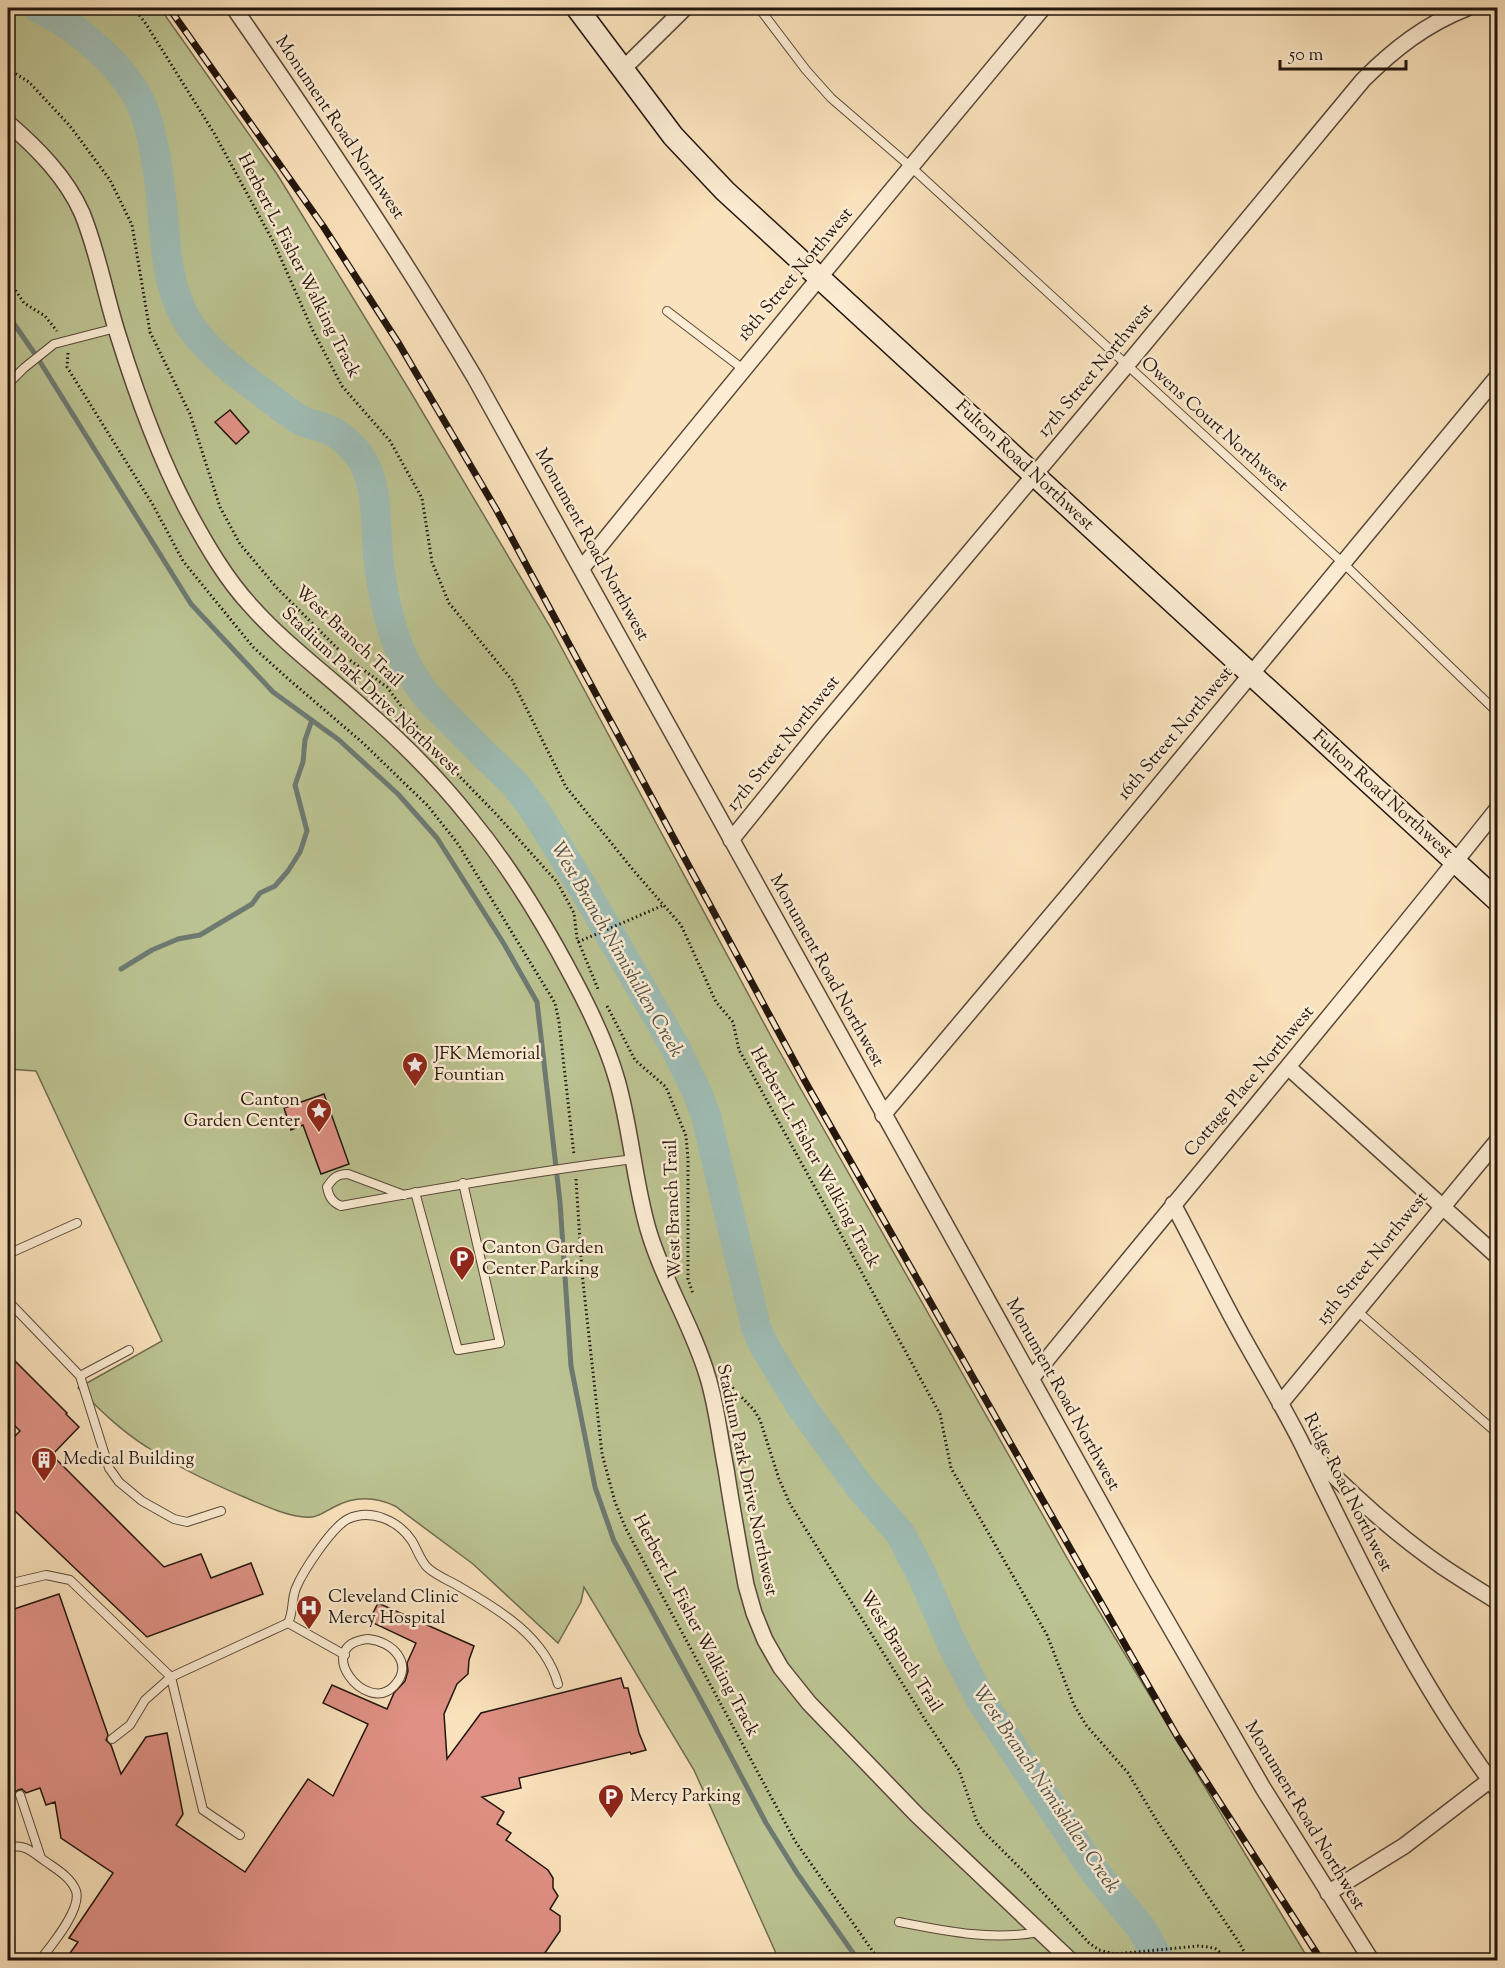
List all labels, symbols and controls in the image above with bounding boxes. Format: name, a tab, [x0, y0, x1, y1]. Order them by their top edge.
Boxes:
street label: Monument Road Northwest	[268, 31, 410, 225]
scale bar	[1280, 33, 1406, 71]
text: 50 m	[1288, 43, 1324, 69]
street label: Herbert L. Fisher Walking Track	[230, 149, 366, 383]
street label: 18th Street Northwest	[732, 202, 860, 348]
street label: 17th Street Northwest	[1032, 298, 1160, 444]
street label: Owens Court Northwest	[1134, 351, 1294, 499]
street label: Fulton Road Northwest	[949, 395, 1099, 537]
street label: Monument Road Northwest	[527, 444, 655, 646]
street label: West Branch Trail	[288, 580, 408, 694]
street label: Stadium Park Drive Northwest	[275, 602, 465, 782]
street label: 16th Street Northwest	[1112, 661, 1240, 807]
street label: 17th Street Northwest	[721, 671, 847, 817]
street label: Fulton Road Northwest	[1306, 725, 1458, 865]
water label: West Branch Nimishillen Creek	[542, 837, 690, 1063]
street label: Monument Road Northwest	[762, 870, 890, 1072]
street label: Cottage Place Northwest	[1179, 1001, 1321, 1163]
place label: JFK Memorial Fountian	[433, 1042, 540, 1089]
street label: Herbert L. Fisher Walking Track	[742, 1043, 886, 1273]
place icon: JFK Memorial Fountian	[400, 1050, 430, 1088]
place label: Canton Garden Center	[183, 1088, 300, 1135]
place icon: Canton Garden Center	[304, 1096, 334, 1134]
street label: West Branch Trail	[659, 1139, 689, 1279]
street label: 15th Street Northwest	[1311, 1187, 1435, 1331]
place label: Canton Garden Center Parking	[482, 1236, 604, 1283]
parking icon: Canton Garden Center Parking	[447, 1244, 477, 1282]
street label: Monument Road Northwest	[998, 1294, 1126, 1496]
street label: Stadium Park Drive Northwest	[709, 1362, 783, 1598]
street label: Ridge Road Northwest	[1296, 1409, 1398, 1577]
building icon: Medical Building	[29, 1445, 59, 1483]
place label: Medical Building	[63, 1447, 195, 1473]
street label: Herbert L. Fisher Walking Track	[625, 1510, 765, 1742]
place label: Cleveland Clinic Mercy Hospital	[328, 1585, 459, 1632]
street label: West Branch Trail	[852, 1586, 948, 1718]
hospital icon: Cleveland Clinic Mercy Hospital	[294, 1593, 324, 1631]
water label: West Branch Nimishillen Creek	[965, 1680, 1125, 1900]
street label: Monument Road Northwest	[1237, 1716, 1371, 1916]
parking icon: Mercy Parking	[596, 1782, 626, 1820]
place label: Mercy Parking	[630, 1784, 741, 1810]

